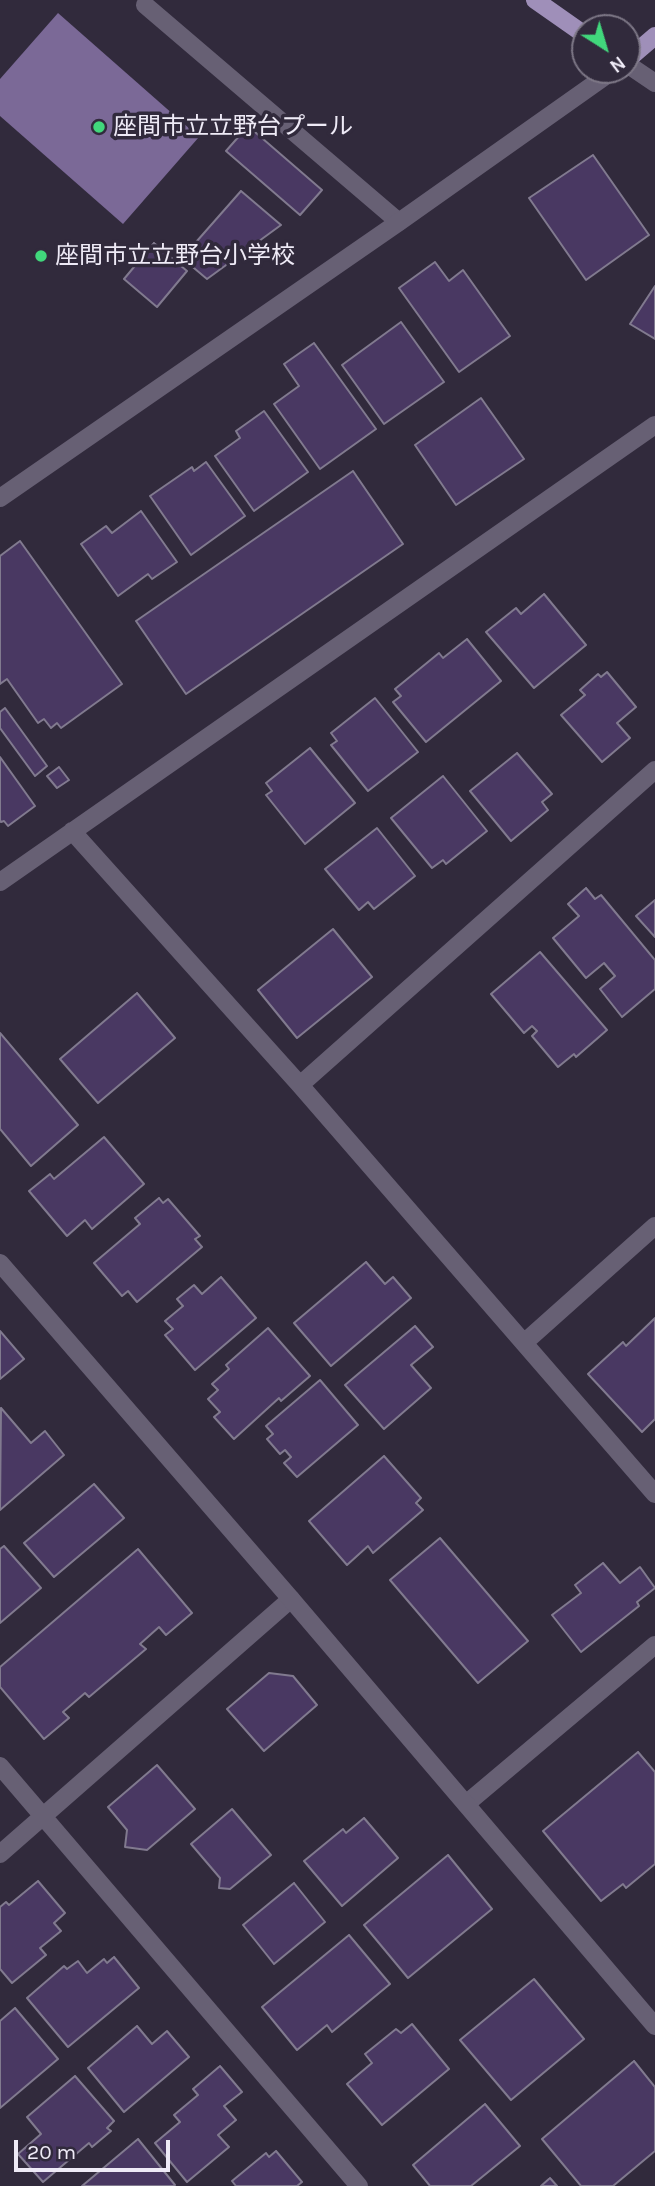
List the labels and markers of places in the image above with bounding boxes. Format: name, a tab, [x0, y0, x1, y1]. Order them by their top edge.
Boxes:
place label: 座間市立立野台プール	[113, 113, 353, 141]
marker: 座間市立立野台プール	[91, 119, 107, 135]
place label: 座間市立立野台小学校	[55, 242, 295, 270]
marker: 座間市立立野台小学校	[33, 248, 49, 264]

